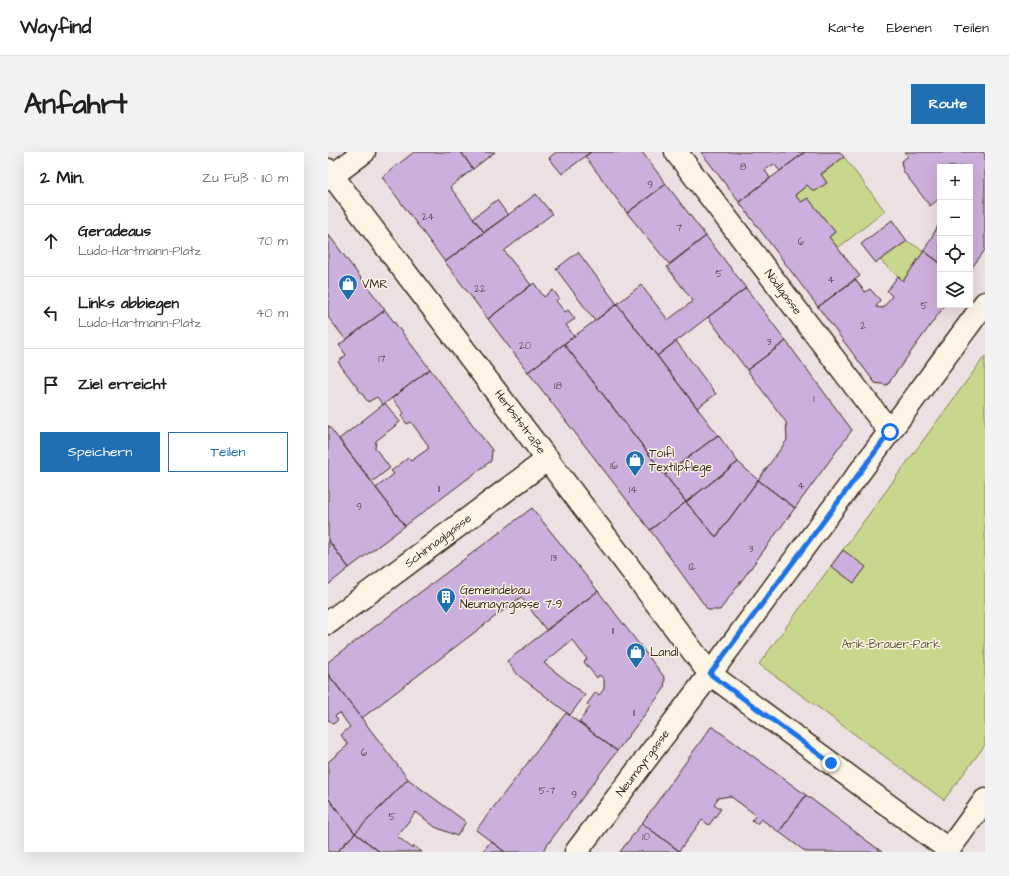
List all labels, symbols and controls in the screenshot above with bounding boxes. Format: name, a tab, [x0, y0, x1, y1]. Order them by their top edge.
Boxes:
text: Wayfind	[20, 14, 91, 41]
text: Karte	[828, 18, 865, 38]
text: Ebenen	[887, 18, 932, 38]
text: Teilen	[954, 18, 989, 38]
button: Route	[911, 84, 985, 124]
text: Anfahrt	[24, 85, 127, 124]
house number: 8	[740, 160, 747, 174]
map controls	[937, 164, 973, 308]
button: +	[937, 164, 973, 200]
text: 2 Min.	[40, 166, 84, 190]
text: Zu Fuß · 110 m	[202, 169, 288, 187]
house number: 9	[647, 178, 653, 192]
button: −	[937, 200, 973, 236]
house number: 24	[422, 210, 434, 224]
text: Geradeaus	[78, 221, 151, 242]
house number: 7	[676, 221, 682, 235]
icon: ahead	[40, 230, 62, 252]
text: 70 m	[256, 232, 288, 250]
house number: 6	[798, 235, 805, 249]
button: locate	[937, 236, 973, 272]
text: Ludo-Hartmann-Platz	[78, 242, 201, 260]
street label: Nödlgasse	[759, 266, 806, 319]
house number: 5	[715, 267, 723, 281]
button: layers	[937, 272, 973, 308]
shop icon: VMR	[337, 273, 359, 301]
house number: 4	[828, 273, 835, 287]
place label: VMR	[362, 276, 388, 293]
house number: 22	[474, 282, 486, 296]
text: Links abbiegen	[78, 293, 179, 314]
house number: 5	[920, 299, 928, 313]
icon: left	[40, 302, 62, 324]
text: 40 m	[256, 304, 288, 322]
text: Ludo-Hartmann-Platz	[78, 314, 201, 332]
house number: 2	[860, 319, 866, 333]
house number: 3	[766, 335, 772, 349]
house number: 20	[519, 339, 531, 353]
house number: 17	[378, 352, 386, 366]
icon: arrive	[40, 374, 62, 396]
text: Ziel erreicht	[78, 374, 167, 395]
house number: 18	[554, 379, 562, 393]
street label: Herbststraße	[490, 386, 550, 458]
house number: 1	[813, 392, 815, 406]
route start	[881, 423, 899, 441]
button: Speichern	[40, 432, 160, 472]
button: Teilen	[168, 432, 288, 472]
place label: Toifl Textilpflege	[649, 445, 713, 477]
shop icon: Toifl Textilpflege	[624, 449, 646, 477]
house number: 16	[610, 459, 618, 473]
house number: 4	[798, 479, 805, 493]
house number: 11	[438, 482, 441, 496]
house number: 14	[629, 483, 637, 497]
house number: 9	[356, 500, 362, 514]
street label: Schinnaglgasse	[401, 510, 476, 573]
house number: 3	[748, 542, 754, 556]
house number: 13	[551, 551, 557, 565]
house number: 12	[688, 560, 696, 574]
place label: Gemeindebau Neumayrgasse 7–9	[460, 582, 563, 614]
building icon: Gemeindebau Neumayrgasse 7–9	[435, 586, 457, 614]
house number: 11	[612, 624, 615, 638]
park label: Arik-Brauer-Park	[841, 636, 941, 653]
shop icon: Landl	[625, 641, 647, 669]
place label: Landl	[650, 644, 679, 661]
house number: 11	[633, 706, 636, 720]
street label: Neumayrgasse	[612, 726, 675, 801]
house number: 6	[361, 746, 368, 760]
route end	[822, 754, 840, 772]
house number: 5-7	[539, 784, 555, 798]
house number: 9	[571, 788, 577, 802]
house number: 5	[388, 810, 396, 824]
house number: 10	[642, 830, 650, 844]

